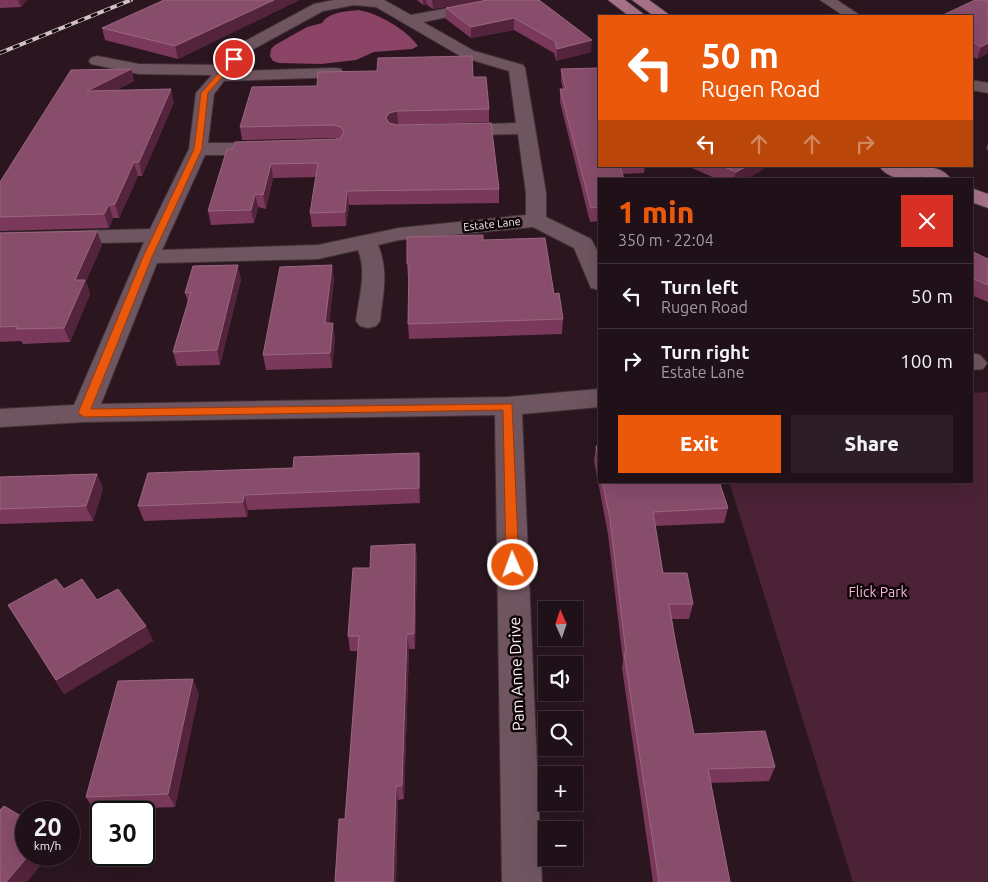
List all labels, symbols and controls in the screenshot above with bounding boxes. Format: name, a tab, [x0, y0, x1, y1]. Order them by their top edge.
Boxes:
icon: left	[618, 35, 683, 100]
text: 50 m	[701, 35, 779, 75]
pin	[213, 38, 255, 80]
icon: arrive	[220, 45, 248, 73]
text: Rugen Road	[701, 76, 820, 101]
icon: left	[692, 130, 720, 158]
icon: ahead	[745, 130, 773, 158]
icon: ahead	[798, 130, 826, 158]
icon: right	[851, 130, 879, 158]
text: 1 min	[618, 195, 694, 229]
button: close	[901, 195, 953, 247]
street label: Estate Lane	[463, 215, 521, 233]
text: 350 m · 22:04	[618, 231, 714, 249]
text: Turn left	[661, 276, 739, 298]
icon: left	[618, 282, 646, 310]
text: 50 m	[911, 285, 953, 307]
text: Rugen Road	[661, 298, 748, 316]
text: Turn right	[661, 341, 749, 363]
icon: right	[618, 347, 646, 375]
text: 100 m	[900, 350, 953, 372]
text: Estate Lane	[661, 363, 745, 381]
button: Exit	[618, 415, 781, 473]
button: Share	[791, 415, 953, 473]
position arrow	[486, 538, 538, 590]
park label: Flick Park	[848, 584, 908, 600]
north arrow	[538, 601, 582, 646]
map controls	[538, 601, 583, 866]
street label: Pam Anne Drive	[505, 617, 527, 731]
button: sound	[538, 656, 583, 701]
button: search	[538, 711, 583, 756]
button: +	[538, 766, 583, 811]
speed limit sign: 30	[90, 801, 155, 866]
text: 20	[33, 813, 62, 841]
button: −	[538, 821, 583, 866]
text: km/h	[34, 839, 61, 852]

